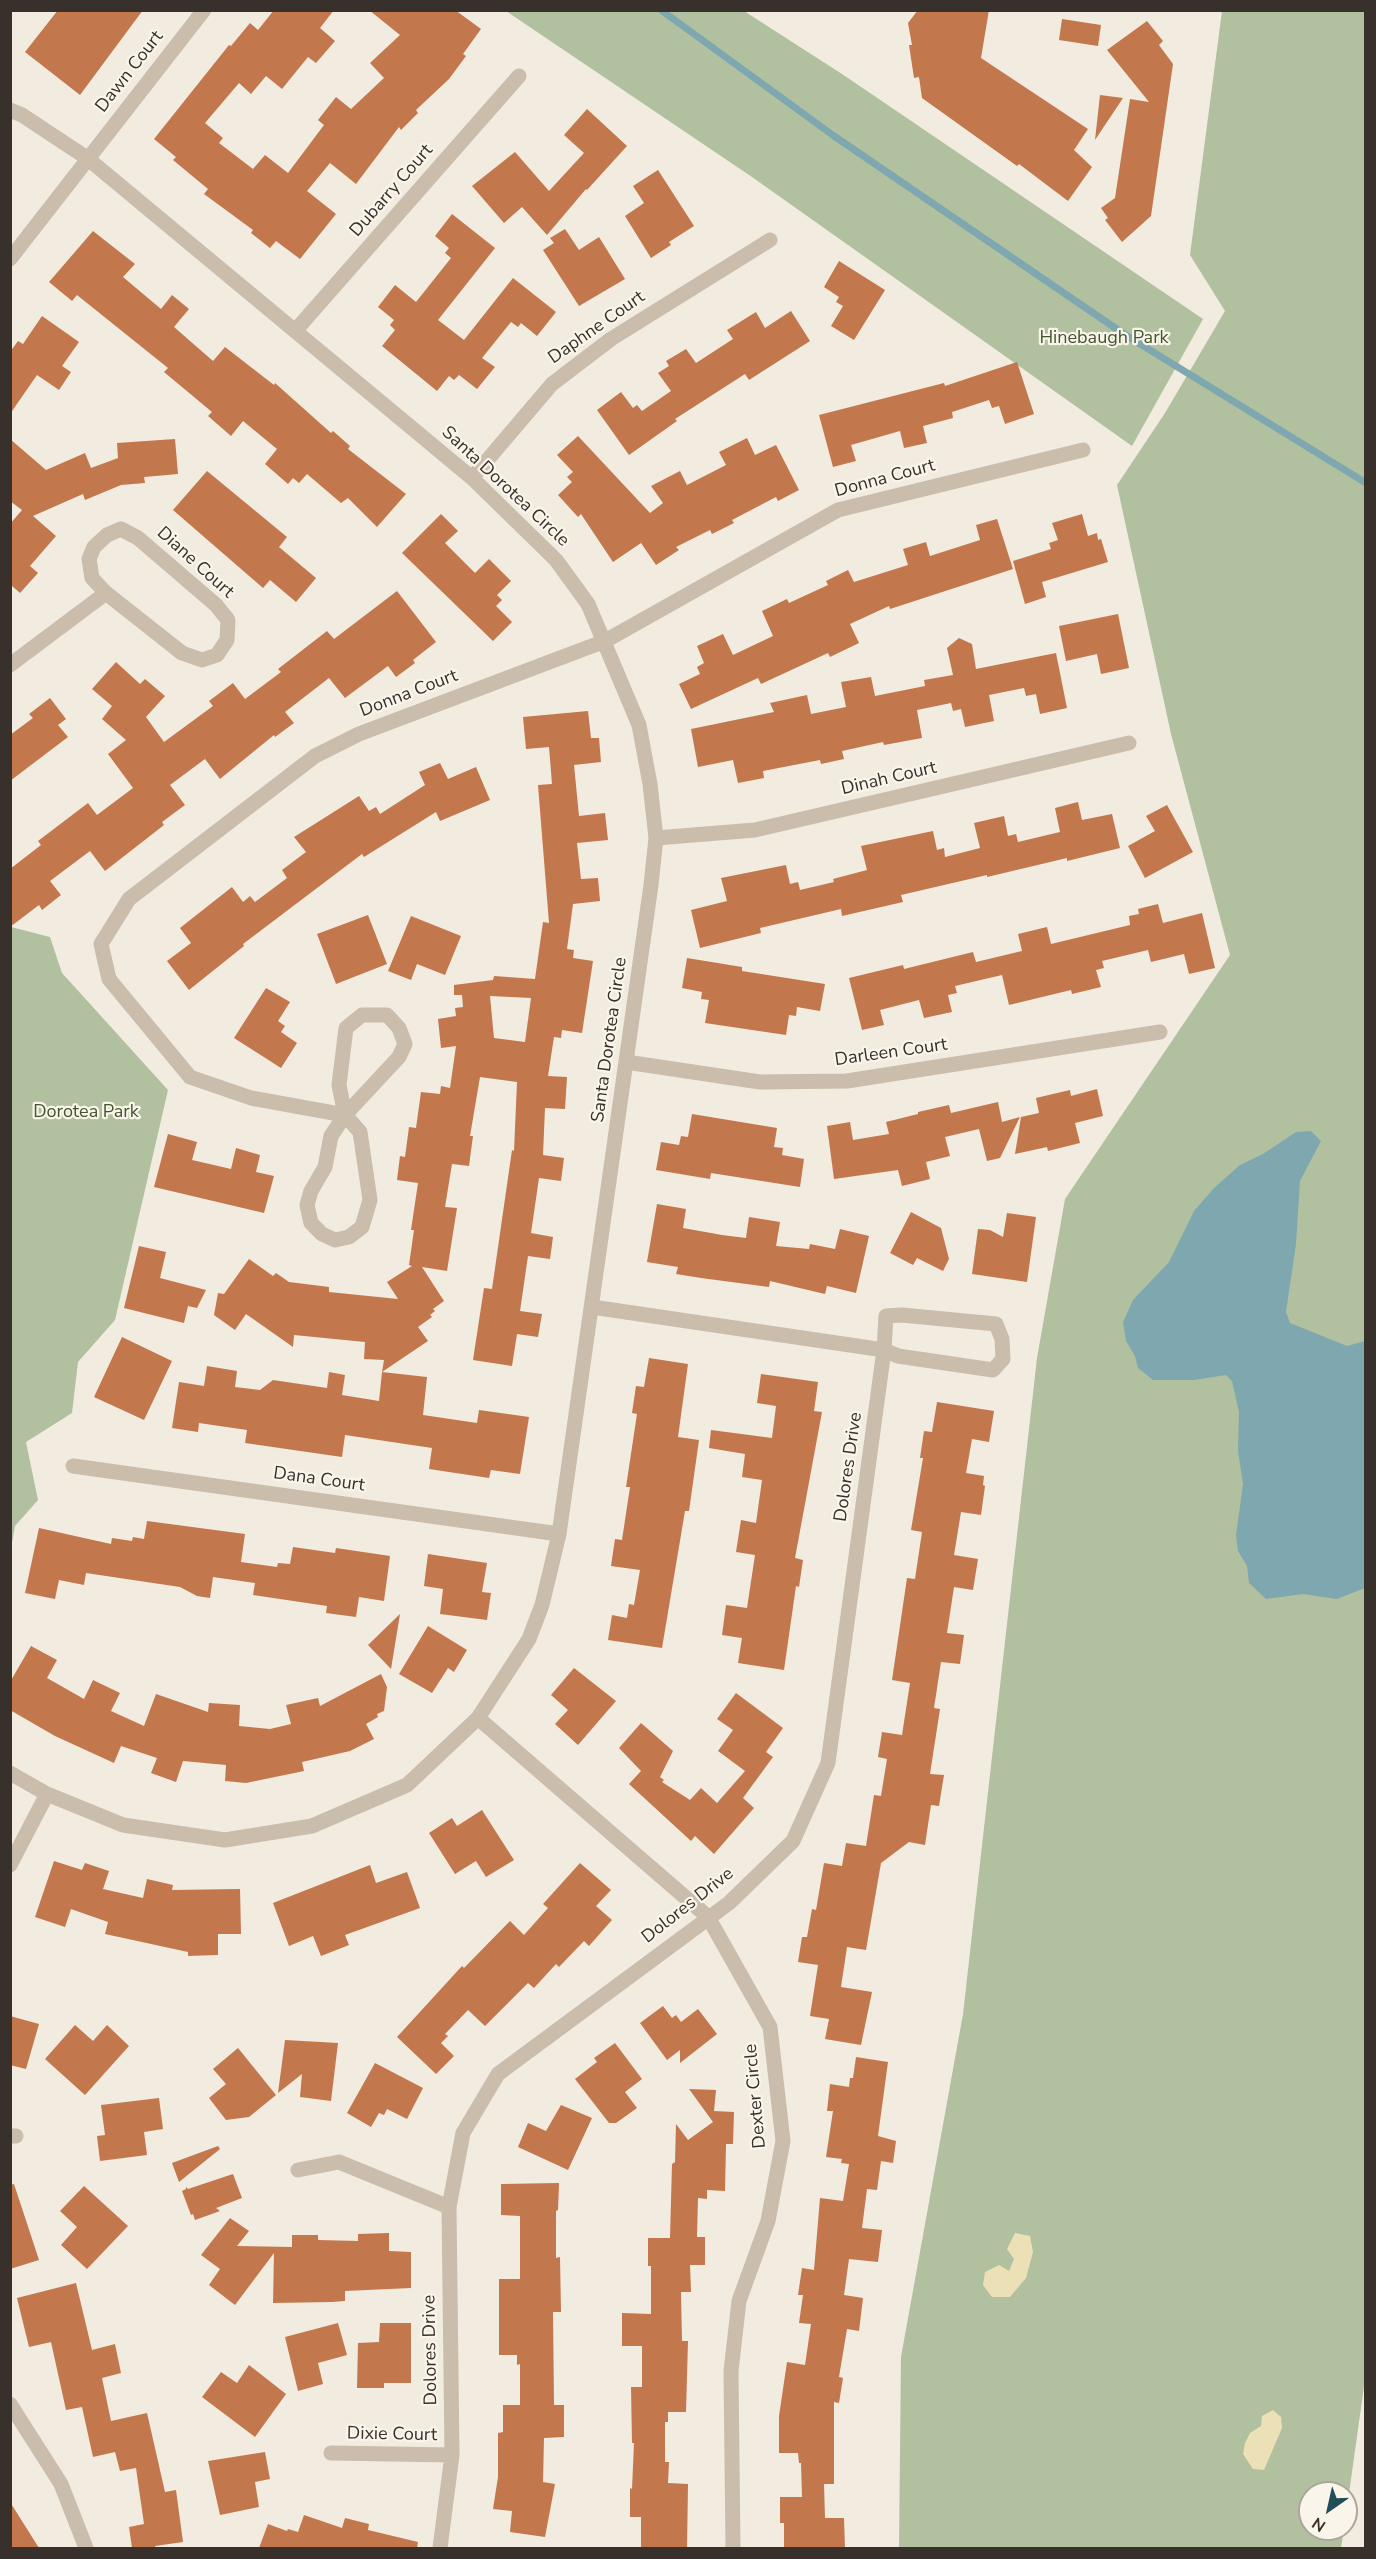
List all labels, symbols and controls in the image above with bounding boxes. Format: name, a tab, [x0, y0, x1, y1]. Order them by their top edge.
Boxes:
street label: Dawn Court	[91, 27, 169, 117]
street label: Dubarry Court	[346, 140, 438, 242]
street label: Daphne Court	[545, 287, 649, 369]
park label: Hinebaugh Park	[1039, 328, 1169, 350]
street label: Santa Dorotea Circle	[437, 422, 573, 552]
street label: Donna Court	[833, 455, 937, 503]
street label: Diane Court	[152, 523, 238, 603]
street label: Donna Court	[357, 665, 461, 723]
street label: Dinah Court	[839, 758, 939, 800]
street label: Santa Dorotea Circle	[588, 956, 632, 1124]
street label: Darleen Court	[833, 1034, 949, 1072]
park label: Dorotea Park	[33, 1102, 139, 1124]
street label: Dolores Drive	[831, 1411, 867, 1523]
street label: Dana Court	[272, 1463, 366, 1497]
street label: Dolores Drive	[638, 1863, 738, 1949]
street label: Dexter Circle	[741, 2043, 771, 2149]
street label: Dolores Drive	[419, 2295, 443, 2405]
street label: Dixie Court	[347, 2423, 437, 2447]
north arrow	[1298, 2481, 1358, 2541]
text: N	[1308, 2512, 1330, 2537]

